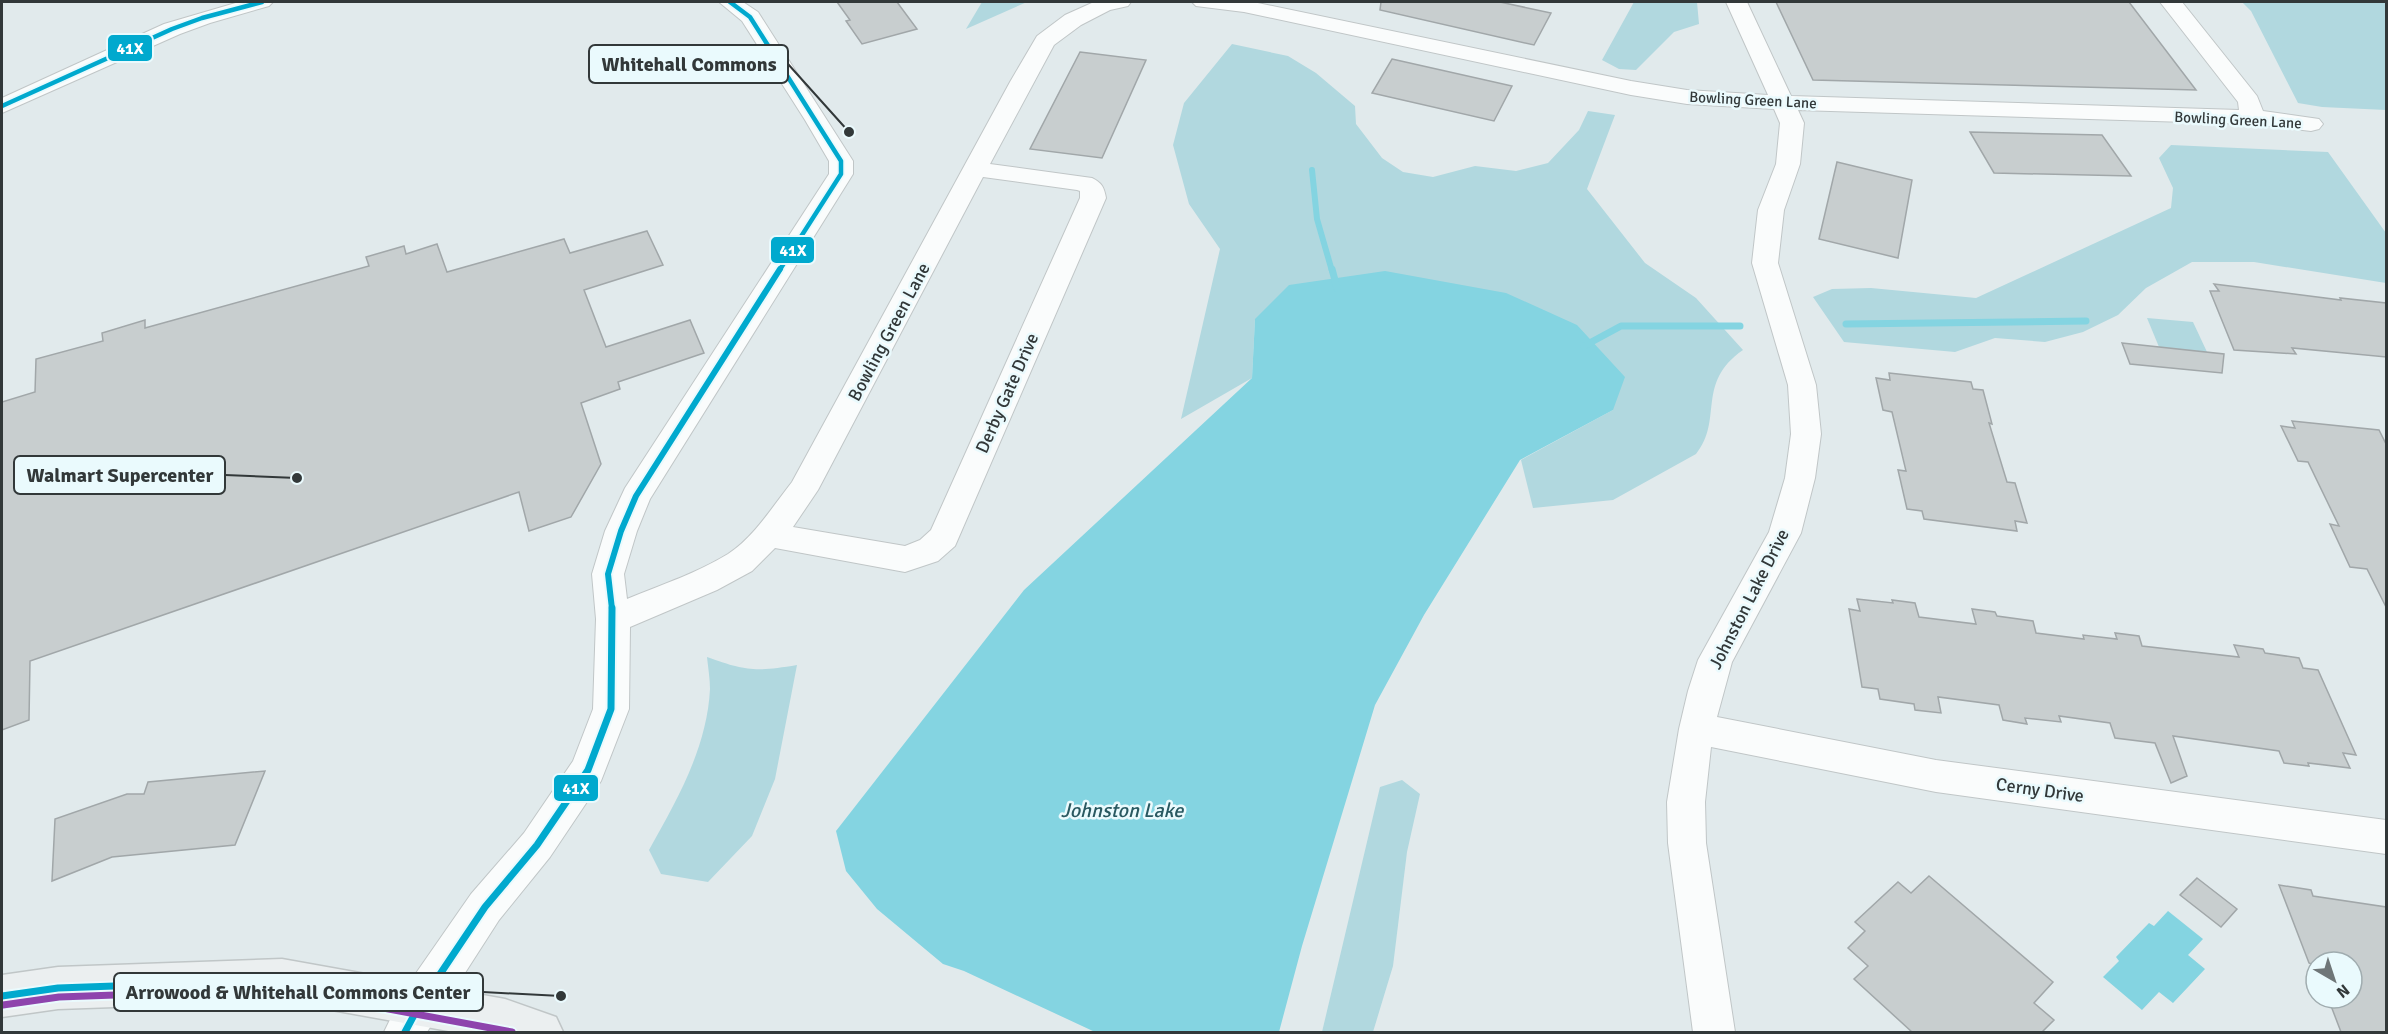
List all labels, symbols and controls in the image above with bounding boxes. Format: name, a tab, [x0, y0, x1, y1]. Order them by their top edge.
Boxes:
line badge: 41X	[107, 34, 153, 62]
text: 41X	[116, 39, 144, 59]
callout: Whitehall Commons	[589, 45, 788, 83]
text: Whitehall Commons	[602, 52, 777, 77]
street label: Bowling Green Lane	[1689, 88, 1817, 112]
street label: Bowling Green Lane	[2174, 108, 2302, 132]
line badge: 41X	[770, 236, 815, 264]
text: 41X	[779, 241, 807, 261]
street label: Bowling Green Lane	[843, 259, 935, 405]
street label: Derby Gate Drive	[971, 330, 1043, 456]
callout: Walmart Supercenter	[14, 456, 225, 494]
text: Walmart Supercenter	[27, 463, 213, 488]
street label: Johnston Lake Drive	[1704, 525, 1794, 673]
street label: Cerny Drive	[1995, 773, 2085, 807]
line badge: 41X	[553, 774, 599, 802]
text: 41X	[562, 779, 590, 799]
water label: Johnston Lake	[1061, 798, 1184, 823]
north arrow	[2304, 950, 2364, 1010]
callout: Arrowood & Whitehall Commons Center	[114, 973, 483, 1011]
text: Arrowood & Whitehall Commons Center	[126, 980, 470, 1005]
text: N	[2332, 980, 2353, 1002]

